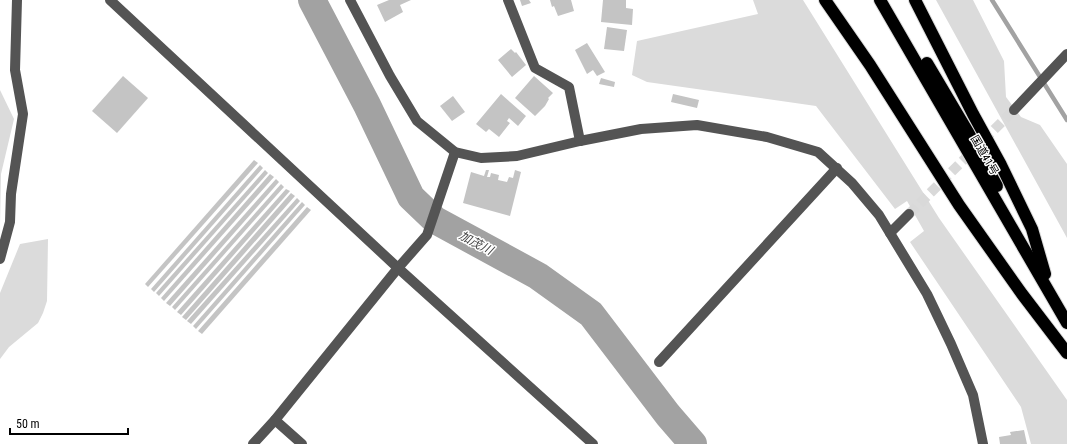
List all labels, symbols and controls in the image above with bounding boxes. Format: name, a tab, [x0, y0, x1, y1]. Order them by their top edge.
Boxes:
street label: 国道41号	[968, 133, 1001, 177]
water label: 加茂川	[457, 228, 497, 259]
scale bar	[10, 410, 128, 436]
text: 50 m	[16, 417, 40, 431]

